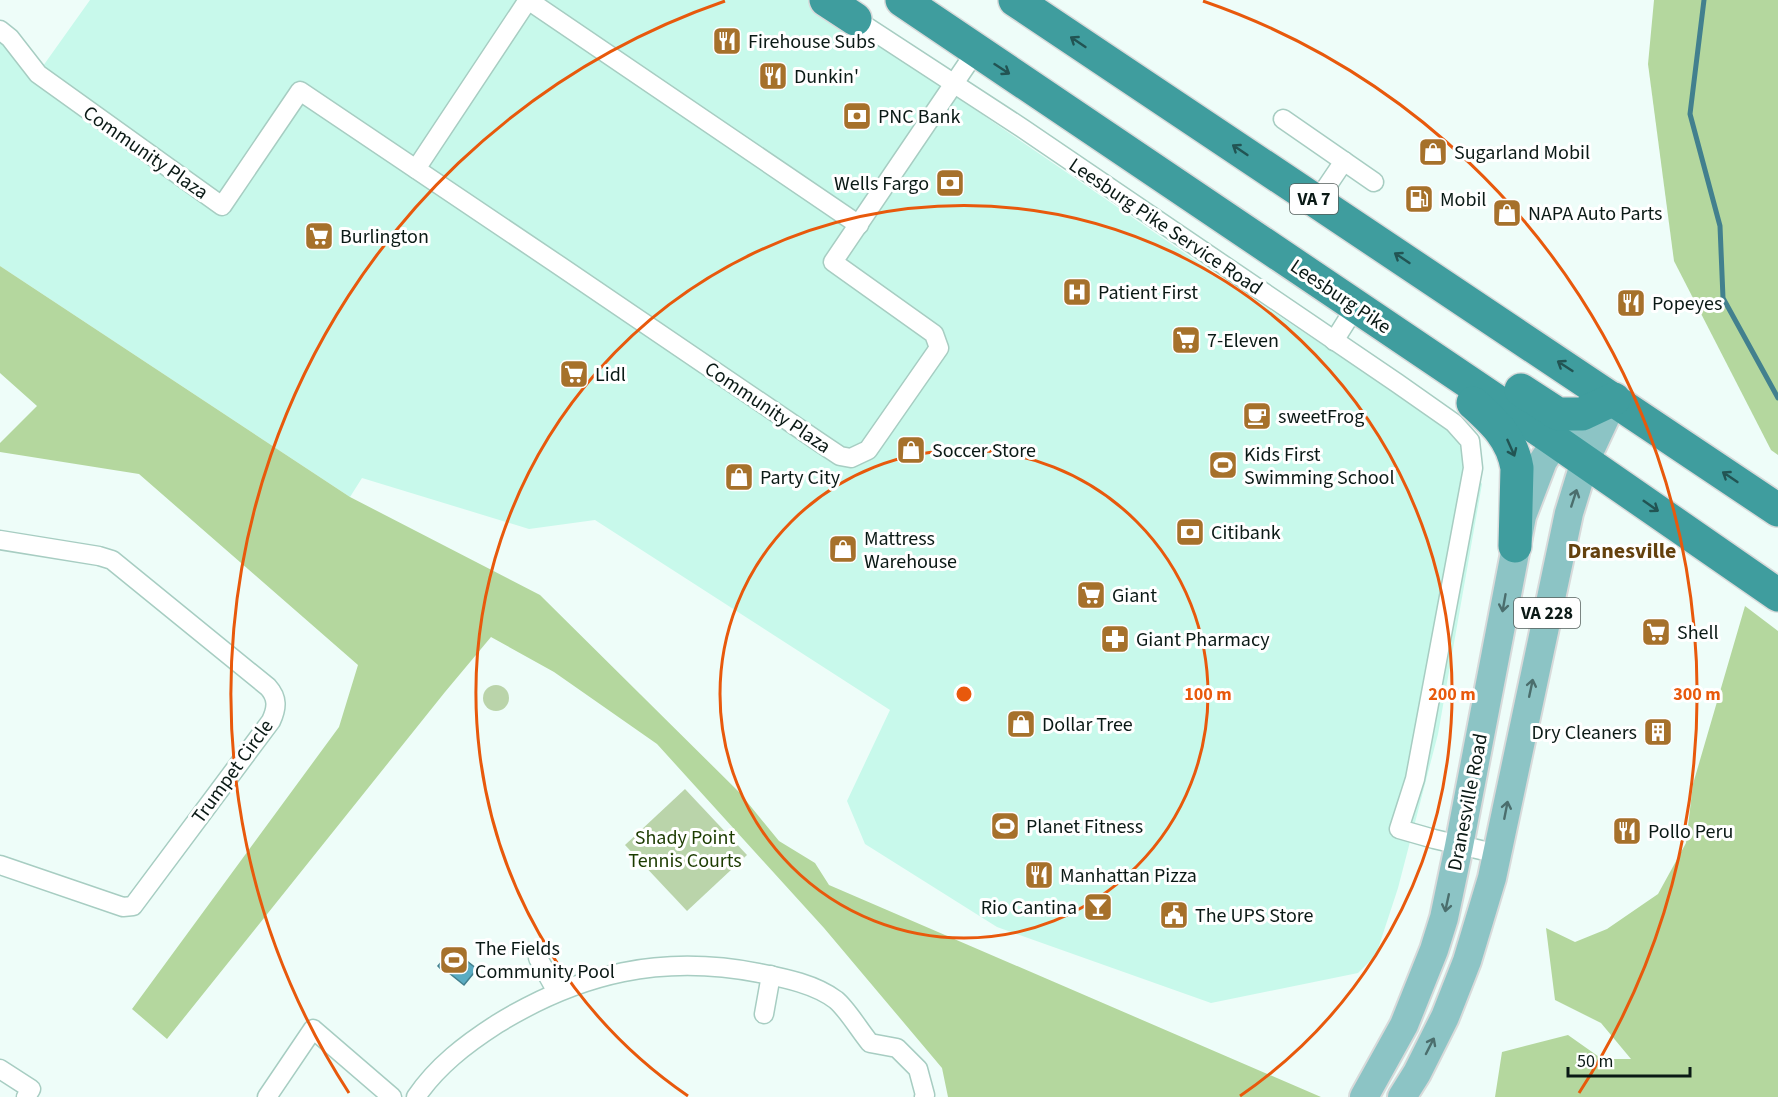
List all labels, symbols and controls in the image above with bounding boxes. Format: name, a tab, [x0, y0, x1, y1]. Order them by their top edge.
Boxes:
restaurant icon: Firehouse Subs	[711, 25, 743, 57]
place label: Firehouse Subs	[748, 28, 875, 56]
one-way arrow	[1070, 36, 1087, 48]
restaurant icon: Dunkin'	[757, 60, 789, 92]
place label: Dunkin'	[794, 63, 859, 91]
one-way arrow	[993, 63, 1010, 75]
street label: Community Plaza	[77, 99, 214, 206]
bank icon: PNC Bank	[841, 100, 873, 132]
place label: PNC Bank	[878, 103, 960, 131]
shop icon: Sugarland Mobil	[1417, 136, 1449, 168]
place label: Sugarland Mobil	[1454, 139, 1590, 167]
one-way arrow	[1233, 144, 1249, 156]
street label: Leesburg Pike Service Road	[1063, 151, 1268, 302]
bank icon: Wells Fargo	[934, 167, 966, 199]
place label: Wells Fargo	[834, 170, 929, 198]
fuel station icon: Mobil	[1403, 183, 1435, 215]
road number: VA 7	[1290, 184, 1338, 214]
place label: Mobil	[1440, 186, 1486, 214]
shop icon: NAPA Auto Parts	[1491, 197, 1523, 229]
place label: NAPA Auto Parts	[1528, 200, 1662, 228]
supermarket icon: Burlington	[303, 220, 335, 252]
place label: Burlington	[340, 223, 429, 251]
one-way arrow	[1395, 252, 1411, 264]
street label: Leesburg Pike	[1284, 253, 1396, 341]
hospital icon: Patient First	[1061, 276, 1093, 308]
place label: Patient First	[1098, 279, 1198, 307]
restaurant icon: Popeyes	[1615, 287, 1647, 319]
place label: Popeyes	[1652, 290, 1722, 318]
supermarket icon: 7-Eleven	[1170, 324, 1202, 356]
place label: 7-Eleven	[1207, 327, 1279, 355]
street label: Community Plaza	[699, 355, 836, 461]
supermarket icon: Lidl	[558, 358, 590, 390]
one-way arrow	[1557, 360, 1574, 372]
place label: Lidl	[595, 361, 626, 389]
cafe icon: sweetFrog	[1241, 400, 1273, 432]
place label: sweetFrog	[1278, 403, 1364, 431]
shop icon: Soccer Store	[895, 434, 927, 466]
place label: Soccer Store	[932, 437, 1036, 465]
one-way arrow	[1506, 438, 1517, 456]
place label: Kids First Swimming School	[1244, 441, 1395, 492]
sports icon: Kids First Swimming School	[1207, 449, 1239, 481]
shop icon: Party City	[723, 461, 755, 493]
place label: Party City	[760, 464, 841, 492]
one-way arrow	[1722, 471, 1738, 483]
one-way arrow	[1570, 489, 1581, 508]
one-way arrow	[1642, 500, 1659, 513]
bank icon: Citibank	[1174, 516, 1206, 548]
place label: Citibank	[1211, 519, 1281, 547]
place label: Mattress Warehouse	[864, 525, 957, 576]
shop icon: Mattress Warehouse	[827, 533, 859, 565]
district label: Dranesville	[1568, 535, 1676, 567]
supermarket icon: Giant	[1075, 579, 1107, 611]
place label: Giant	[1112, 582, 1157, 610]
one-way arrow	[1498, 593, 1509, 613]
road number: VA 228	[1514, 598, 1580, 628]
supermarket icon: Shell	[1640, 616, 1672, 648]
place label: Shell	[1677, 619, 1719, 647]
pharmacy icon: Giant Pharmacy	[1099, 623, 1131, 655]
place label: Giant Pharmacy	[1136, 626, 1270, 654]
one-way arrow	[1526, 679, 1538, 698]
text: 100 m	[1184, 682, 1232, 707]
text: 200 m	[1428, 682, 1476, 707]
text: 300 m	[1673, 682, 1721, 707]
centre of rings	[954, 684, 974, 704]
shop icon: Dollar Tree	[1005, 708, 1037, 740]
place label: Dollar Tree	[1042, 711, 1133, 739]
street label: Trumpet Circle	[185, 714, 280, 830]
building icon: Dry Cleaners	[1642, 716, 1674, 748]
place label: Dry Cleaners	[1532, 719, 1637, 747]
street label: Dranesville Road	[1441, 731, 1495, 873]
one-way arrow	[1501, 800, 1512, 820]
sports icon: Planet Fitness	[989, 810, 1021, 842]
place label: Planet Fitness	[1026, 813, 1143, 841]
restaurant icon: Pollo Peru	[1611, 815, 1643, 847]
place label: Pollo Peru	[1648, 818, 1733, 846]
park label: Shady Point Tennis Courts	[628, 824, 742, 875]
restaurant icon: Manhattan Pizza	[1023, 859, 1055, 891]
place label: Manhattan Pizza	[1060, 862, 1197, 890]
bar icon: Rio Cantina	[1082, 891, 1114, 923]
one-way arrow	[1441, 893, 1453, 912]
place label: Rio Cantina	[981, 894, 1077, 922]
public building icon: The UPS Store	[1158, 899, 1190, 931]
place label: The UPS Store	[1195, 902, 1313, 930]
place label: The Fields Community Pool	[475, 935, 615, 986]
sports icon: The Fields Community Pool	[438, 944, 470, 976]
one-way arrow	[1425, 1037, 1436, 1055]
scale bar	[1568, 1040, 1690, 1078]
text: 50 m	[1577, 1049, 1613, 1074]

